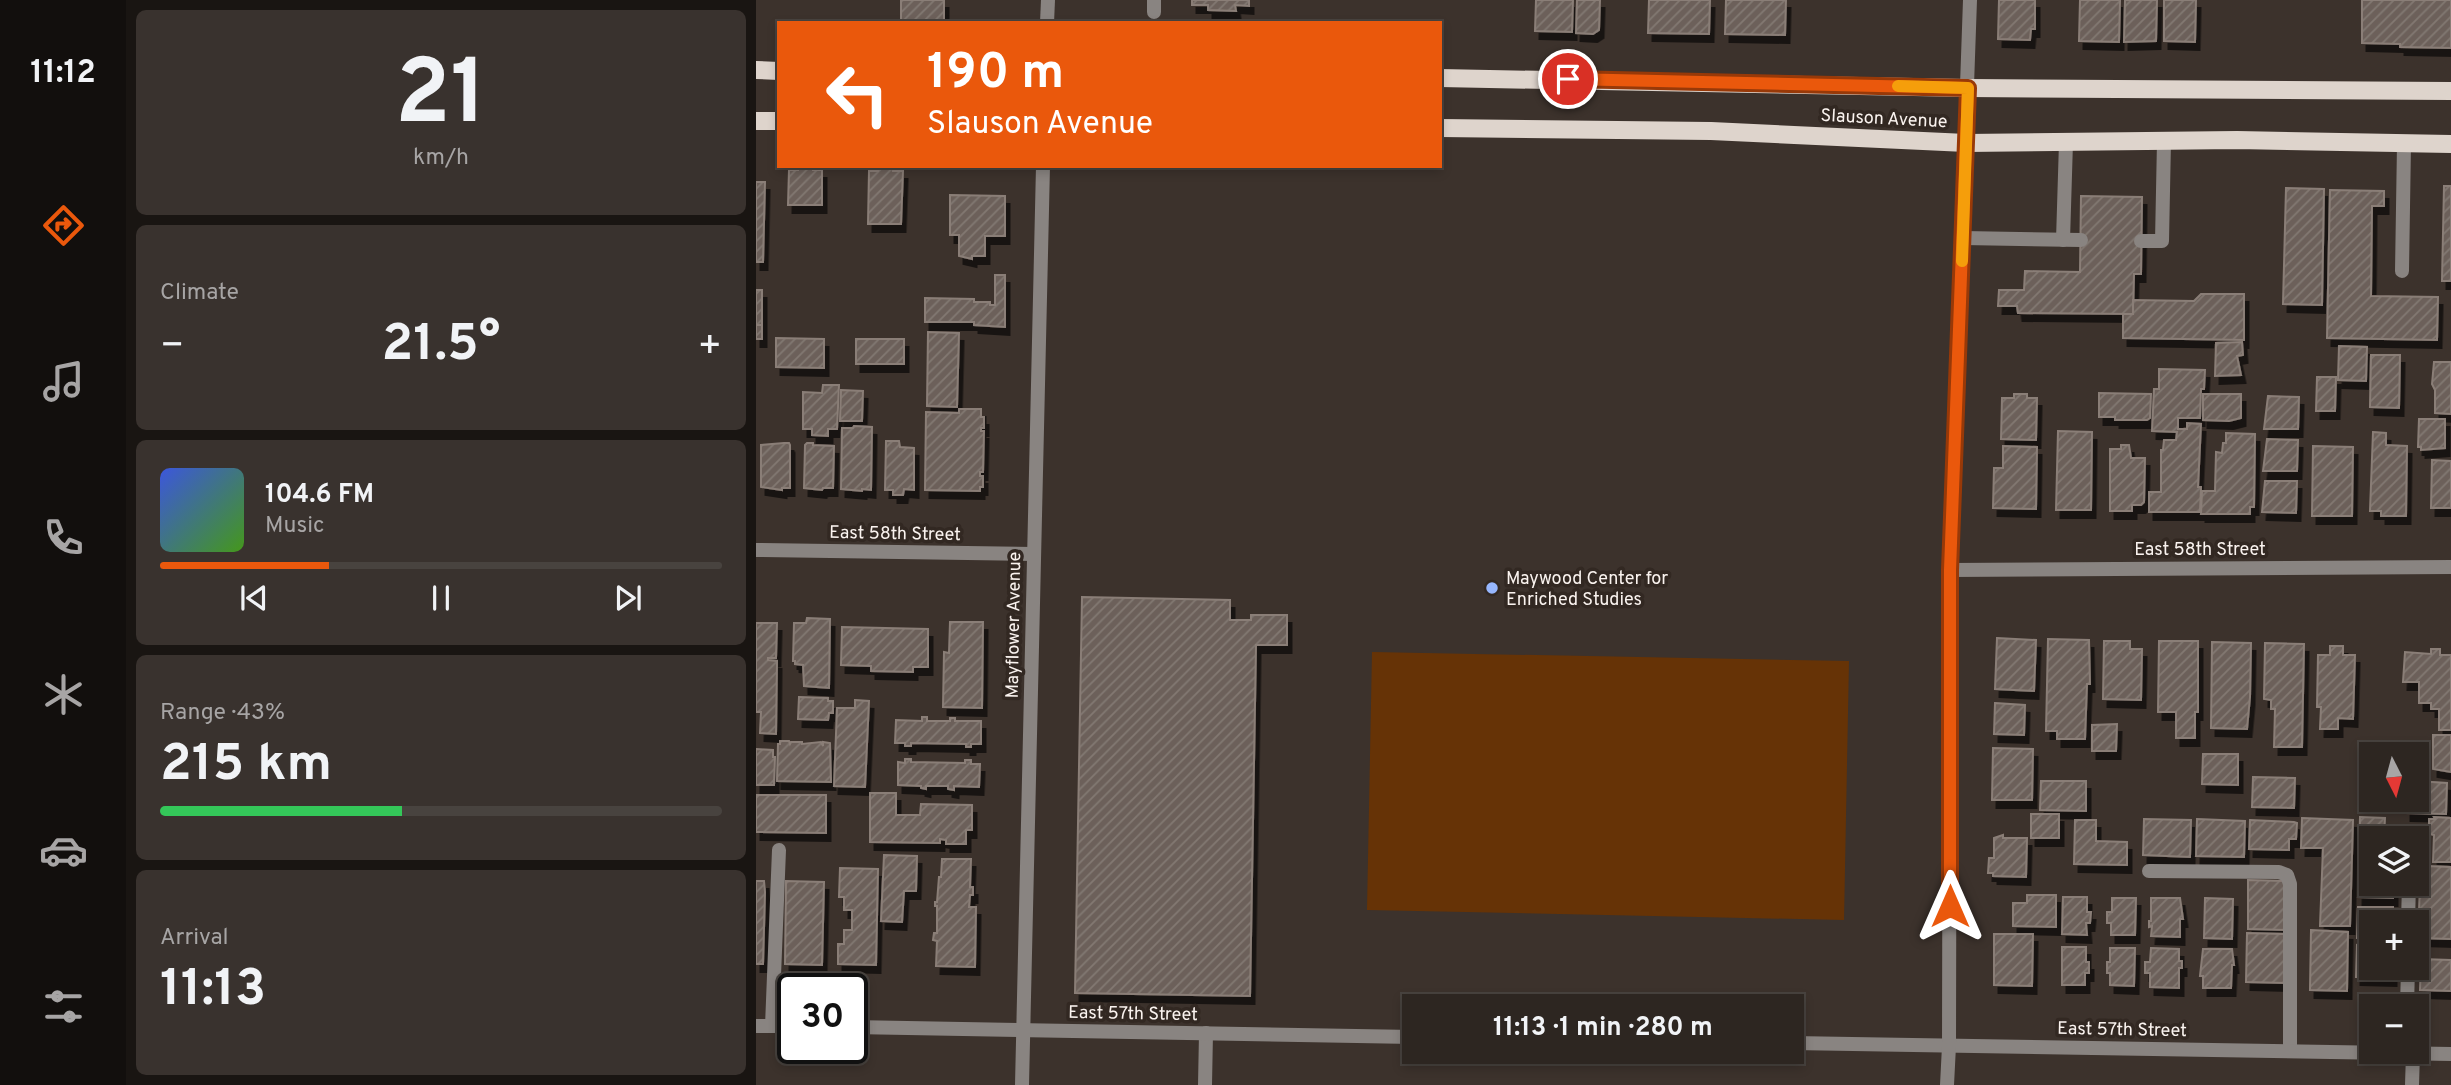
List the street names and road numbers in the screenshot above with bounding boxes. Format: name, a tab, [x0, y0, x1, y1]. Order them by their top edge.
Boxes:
street label: Slauson Avenue	[1820, 105, 1948, 134]
street label: East 58th Street	[829, 522, 961, 547]
street label: East 58th Street	[2134, 539, 2266, 562]
street label: Mayflower Avenue	[1002, 551, 1027, 699]
street label: East 57th Street	[1068, 1002, 1198, 1027]
street label: East 57th Street	[2057, 1018, 2187, 1043]

